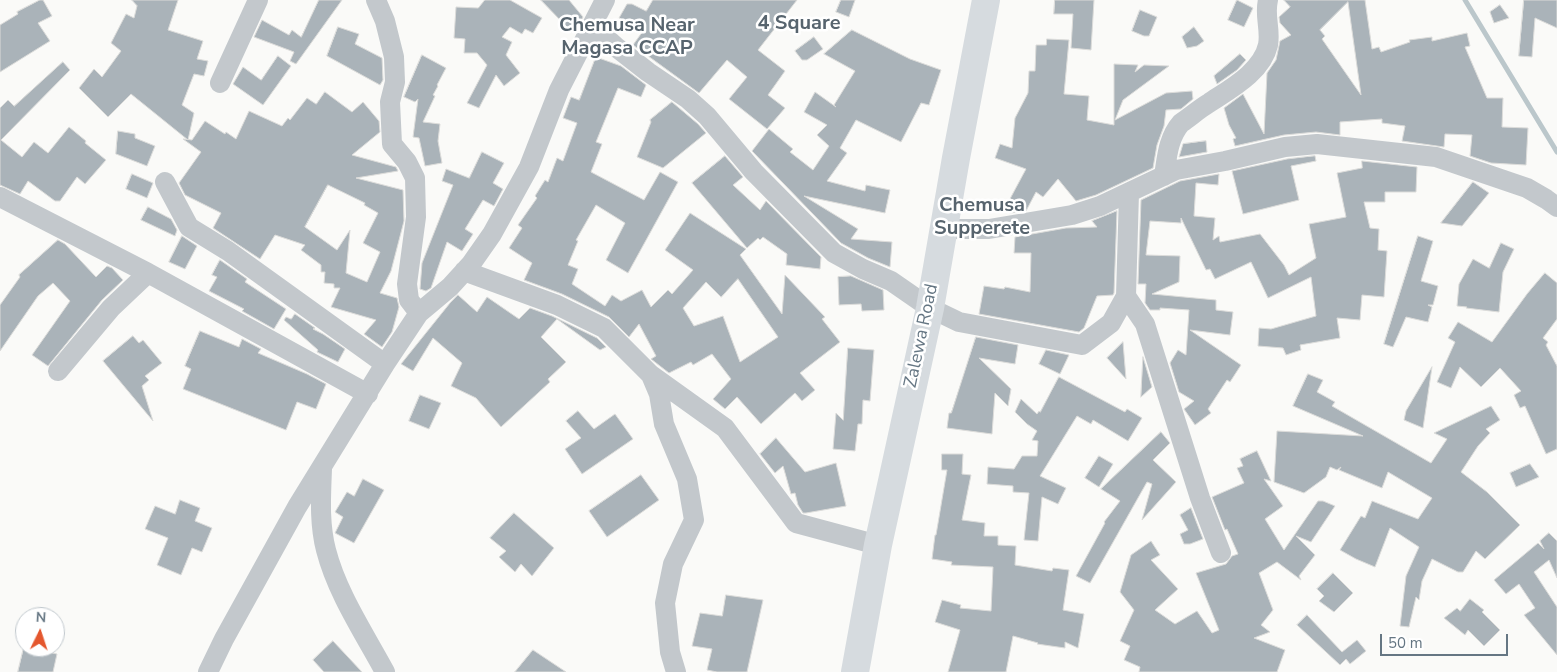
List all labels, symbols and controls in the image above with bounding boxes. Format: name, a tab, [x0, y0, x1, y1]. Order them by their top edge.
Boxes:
district label: 4 Square	[757, 12, 841, 36]
district label: Chemusa Near Magasa CCAP	[559, 14, 695, 61]
district label: Chemusa Supperete	[934, 194, 1030, 241]
street label: Zalewa Road	[900, 282, 944, 390]
north arrow	[15, 607, 65, 657]
text: N	[35, 608, 47, 627]
scale bar	[1382, 624, 1510, 656]
text: 50 m	[1388, 633, 1423, 653]

